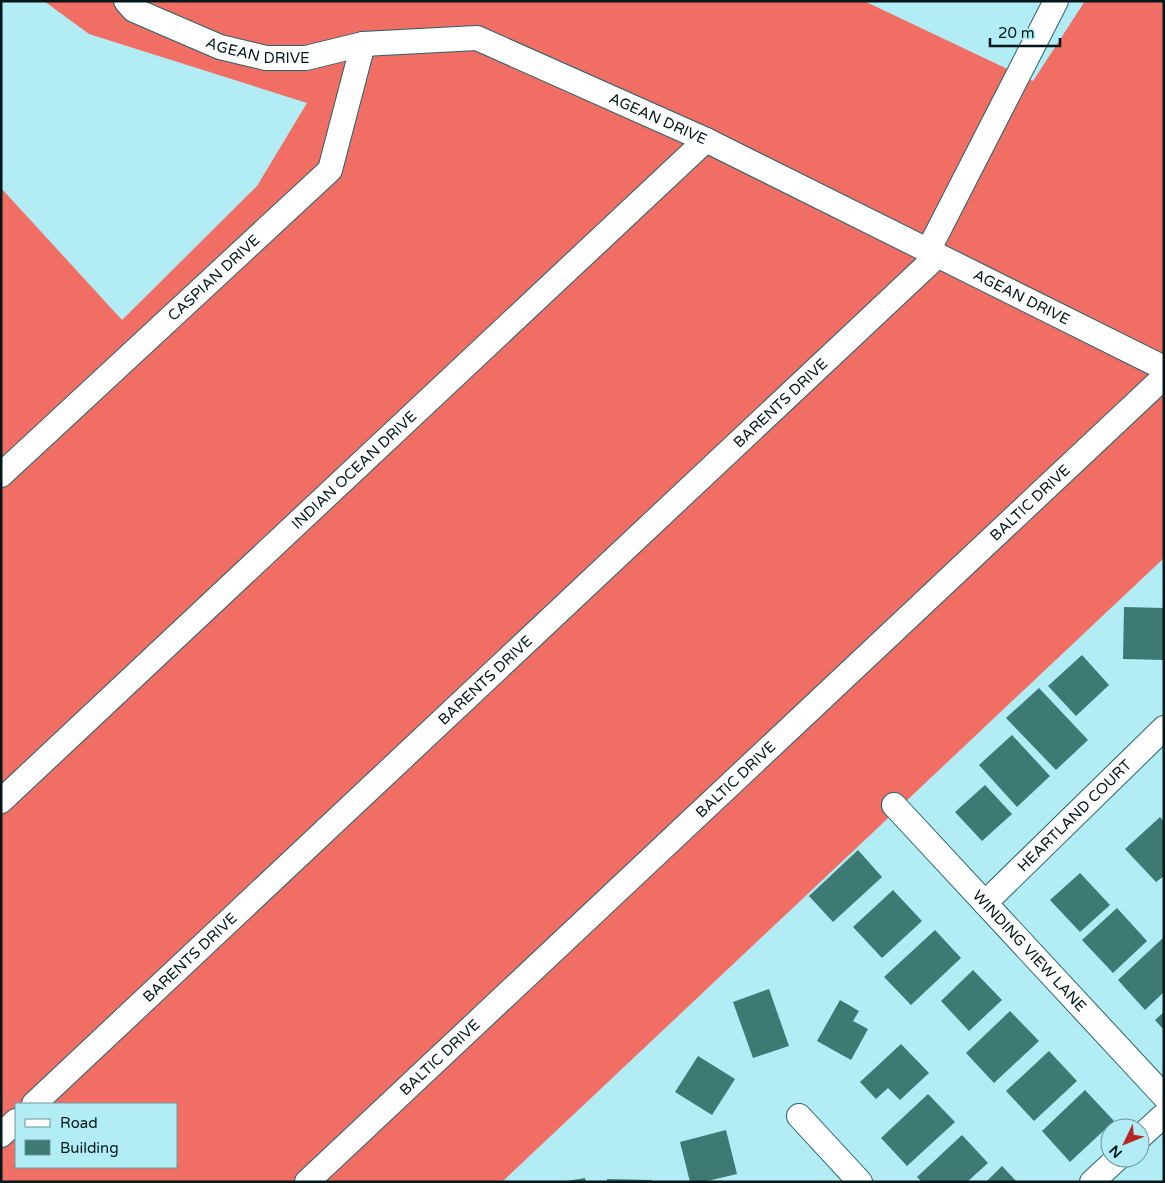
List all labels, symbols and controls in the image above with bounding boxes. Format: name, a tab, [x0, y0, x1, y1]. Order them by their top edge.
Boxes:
scale bar	[990, 15, 1060, 47]
text: 20 m	[998, 24, 1035, 42]
street label: AGEAN DRIVE	[203, 33, 310, 67]
street label: AGEAN DRIVE	[606, 89, 710, 148]
street label: CASPIAN DRIVE	[164, 231, 263, 325]
street label: AGEAN DRIVE	[970, 266, 1073, 329]
street label: BARENTS DRIVE	[730, 355, 831, 451]
street label: INDIAN OCEAN DRIVE	[288, 407, 420, 533]
street label: BALTIC DRIVE	[986, 461, 1074, 545]
street label: BARENTS DRIVE	[434, 632, 536, 729]
street label: BALTIC DRIVE	[692, 738, 779, 821]
street label: HEARTLAND COURT	[1014, 756, 1135, 875]
street label: WINDING VIEW LANE	[969, 887, 1090, 1015]
street label: BARENTS DRIVE	[139, 909, 241, 1006]
street label: BALTIC DRIVE	[396, 1016, 483, 1099]
legend	[15, 1103, 178, 1168]
text: Road	[60, 1114, 98, 1132]
north arrow	[1100, 1118, 1150, 1168]
text: Building	[60, 1139, 119, 1157]
text: N	[1106, 1142, 1126, 1161]

